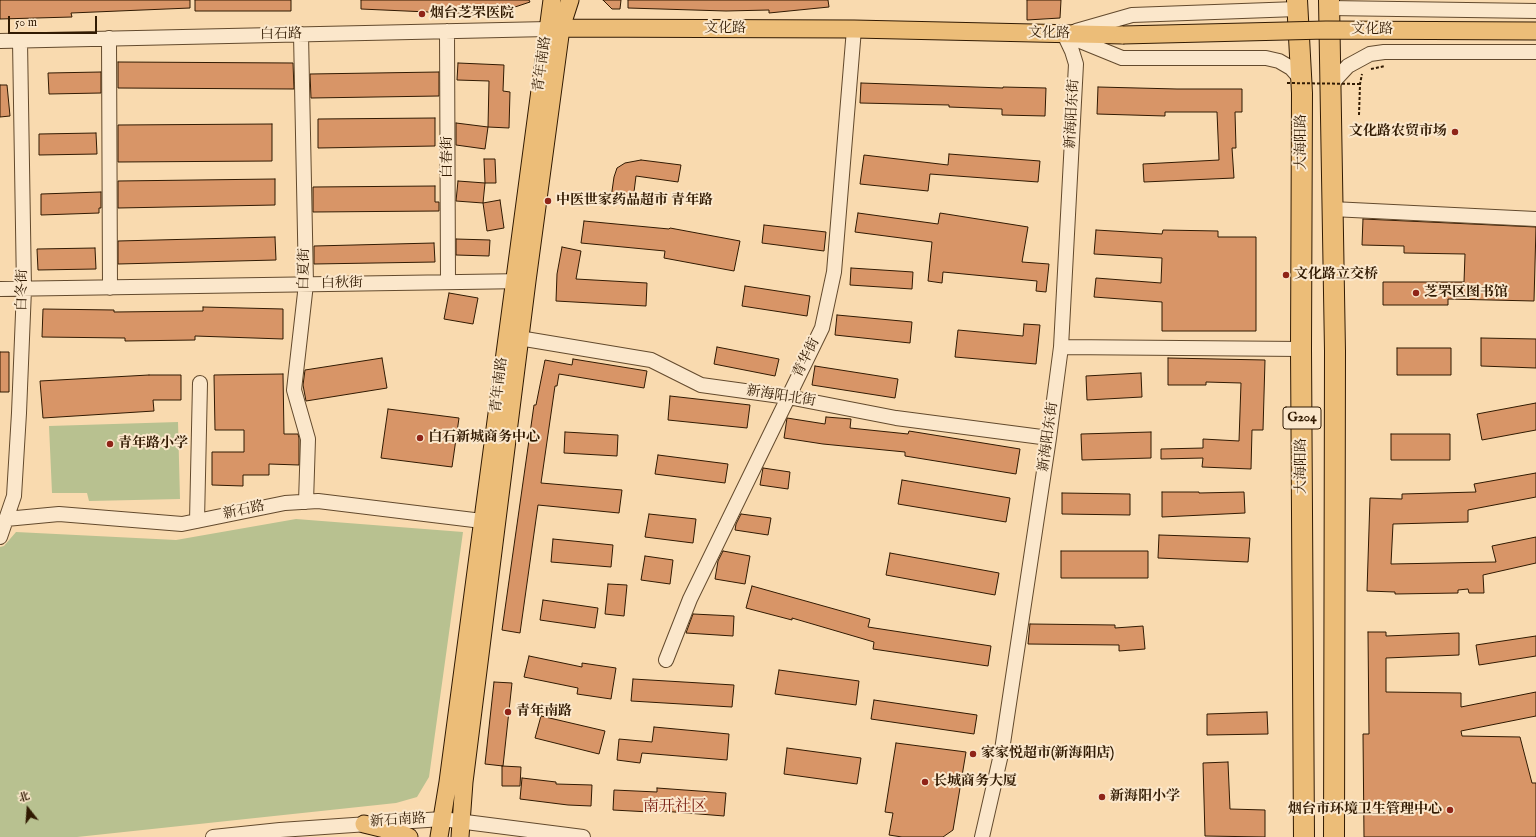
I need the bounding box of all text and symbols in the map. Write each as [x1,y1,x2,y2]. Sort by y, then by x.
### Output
place label: 烟台芝罘医院 [430,6,514,22]
scale bar [10,8,99,34]
marker: 烟台芝罘医院 [417,9,427,19]
text: 50 m [15,15,37,30]
street label: 文化路 [704,21,746,37]
street label: 文化路 [1351,22,1393,38]
street label: 文化路 [1028,25,1070,43]
street label: 白石路 [260,26,302,44]
street label: 青年南路 [531,35,555,93]
street label: 新海阳东街 [1063,79,1083,149]
street label: 大海阳路 [1294,114,1310,170]
place label: 文化路农贸市场 [1349,124,1447,140]
marker: 文化路农贸市场 [1450,127,1460,137]
street label: 白春街 [440,136,456,178]
place label: 中医世家药品超市 青年路 [556,193,713,209]
marker: 中医世家药品超市 青年路 [543,196,553,206]
street label: 白夏街 [296,248,314,290]
place label: 文化路立交桥 [1294,267,1378,283]
street label: 白冬街 [14,269,32,311]
marker: 文化路立交桥 [1281,270,1291,280]
street label: 白秋街 [321,275,363,293]
place label: 芝罘区图书馆 [1424,285,1508,301]
marker: 芝罘区图书馆 [1411,288,1421,298]
street label: 青华街 [790,335,824,381]
street label: 青年南路 [488,356,512,414]
street label: 新海阳北街 [745,383,817,411]
street label: 新海阳东街 [1036,401,1062,473]
road number: G204 [1283,407,1321,429]
place label: 白石新城商务中心 [428,430,540,446]
marker: 白石新城商务中心 [415,433,425,443]
place label: 青年路小学 [118,436,188,452]
street label: 大海阳路 [1294,438,1310,494]
marker: 青年路小学 [105,439,115,449]
street label: 新石路 [222,498,266,524]
place label: 青年南路 [516,704,572,720]
marker: 青年南路 [503,707,513,717]
place label: 家家悦超市(新海阳店) [981,746,1114,762]
marker: 家家悦超市(新海阳店) [968,749,978,759]
place label: 长城商务大厦 [933,774,1017,790]
marker: 长城商务大厦 [920,777,930,787]
north arrow [8,789,48,829]
text: 北 [17,789,32,806]
place label: 新海阳小学 [1110,789,1180,805]
marker: 新海阳小学 [1097,792,1107,802]
district label: 南开社区 [643,798,707,818]
place label: 烟台市环境卫生管理中心 [1288,802,1442,818]
marker: 烟台市环境卫生管理中心 [1445,805,1455,815]
street label: 新石南路 [369,811,427,831]

